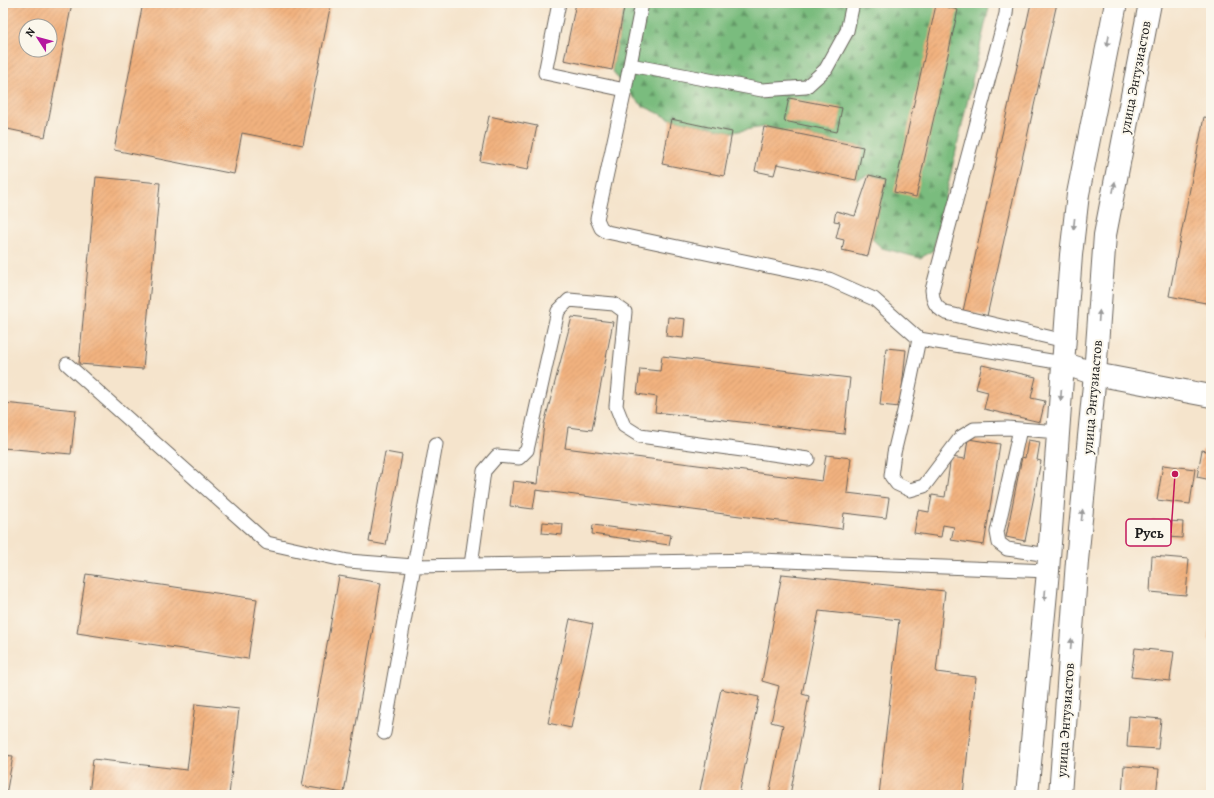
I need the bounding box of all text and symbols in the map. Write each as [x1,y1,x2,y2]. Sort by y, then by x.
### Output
north arrow [18,18,58,58]
street label: улица Энтузиастов [1115,19,1156,136]
text: N [22,25,39,40]
one-way arrow [1105,35,1111,47]
one-way arrow [1112,181,1118,193]
one-way arrow [1071,218,1077,230]
one-way arrow [1096,310,1103,322]
street label: улица Энтузиастов [1078,339,1107,456]
one-way arrow [1057,389,1064,402]
one-way arrow [1078,509,1085,521]
callout: Русь [1126,519,1171,546]
text: Русь [1134,523,1164,543]
one-way arrow [1042,589,1049,601]
one-way arrow [1067,638,1074,650]
street label: улица Энтузиастов [1052,662,1079,779]

